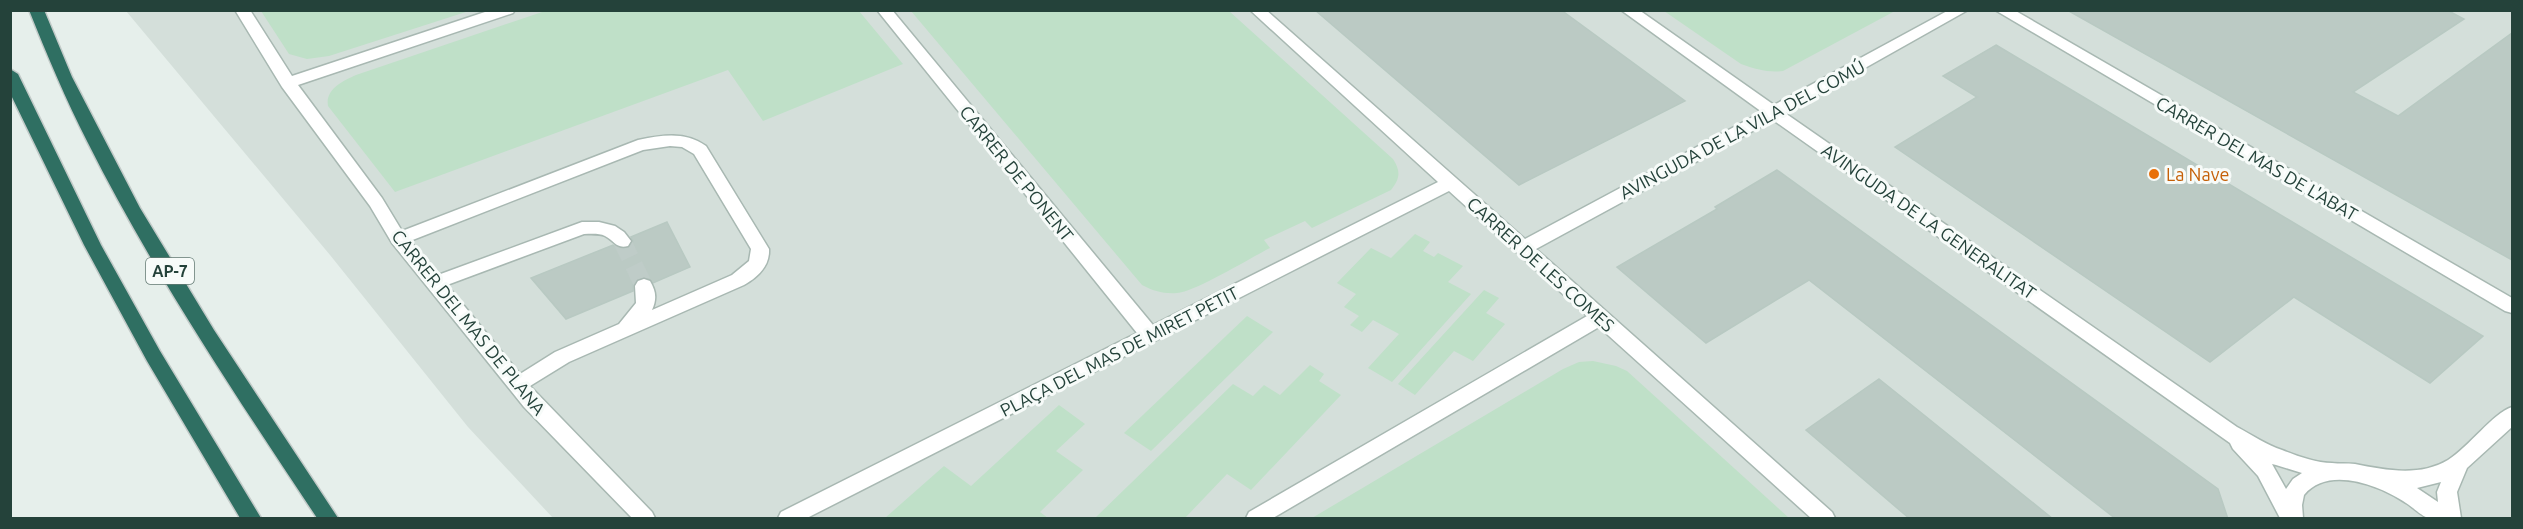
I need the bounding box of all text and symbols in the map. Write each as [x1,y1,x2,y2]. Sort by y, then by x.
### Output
street label: AVINGUDA DE LA VILA DEL COMÚ [1615,55,1868,202]
street label: CARRER DEL MAS DE L'ABAT [2153,92,2361,224]
street label: CARRER DE PONENT [956,101,1078,245]
street label: AVINGUDA DE LA GENERALITAT [1818,139,2040,303]
place label: La Nave [2166,164,2229,184]
marker: La Nave [2147,167,2161,181]
street label: CARRER DE LES COMES [1463,193,1619,335]
street label: CARRER DEL MAS DE PLANA [388,226,550,419]
road number: AP-7 [146,258,194,284]
street label: PLAÇA DEL MAS DE MIRET PETIT [997,282,1241,420]

